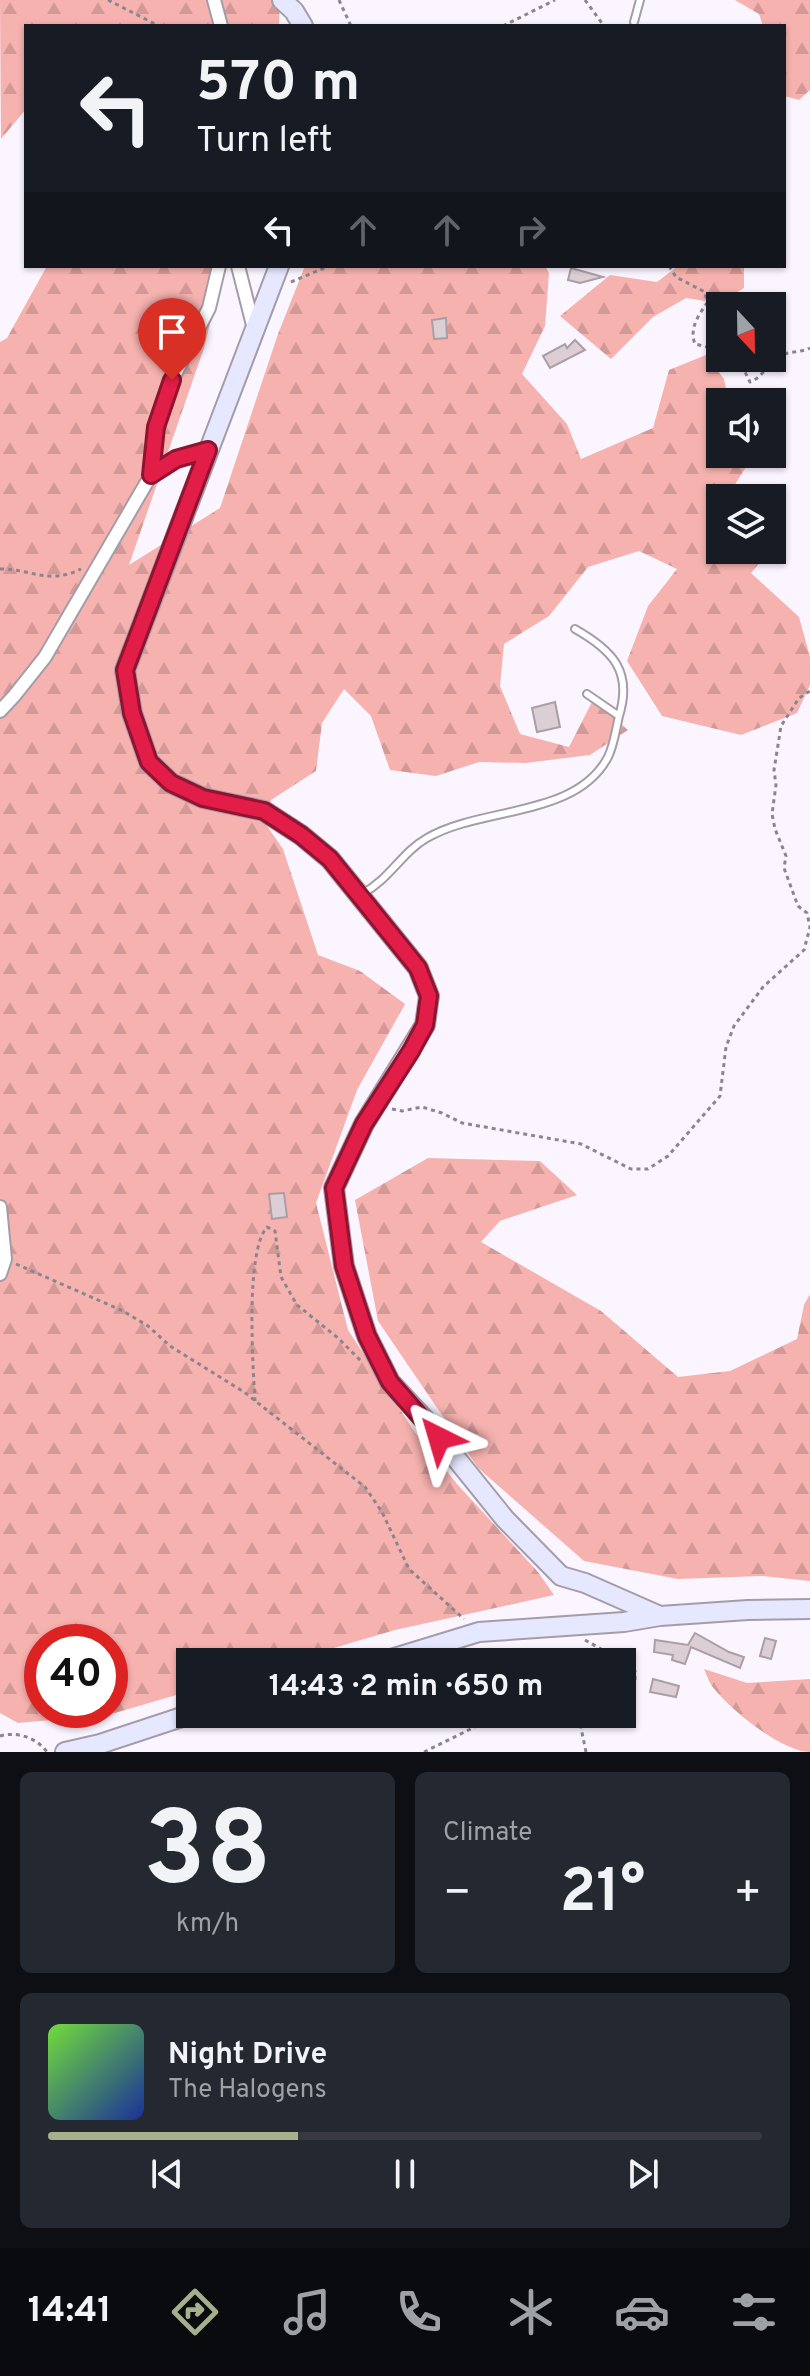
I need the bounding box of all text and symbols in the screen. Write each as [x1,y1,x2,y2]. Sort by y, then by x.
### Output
text: 570 m [196,50,360,120]
icon: left [64,56,168,160]
text: Turn left [196,119,333,165]
icon: left [257,208,301,252]
icon: ahead [341,208,385,252]
icon: ahead [425,208,469,252]
icon: right [509,208,553,252]
north arrow [706,292,786,372]
map controls [706,292,786,564]
pin [138,298,206,380]
icon: arrive [150,310,194,354]
button: sound [706,388,786,468]
button: layers [706,484,786,564]
position arrow [397,1396,481,1480]
speed limit sign: 40 [24,1624,128,1728]
text: 14:43 · 2 min · 650 m [269,1669,543,1706]
text: 38 [144,1790,271,1922]
text: Climate [443,1817,532,1850]
text: 21° [560,1857,645,1933]
text: − [443,1867,471,1923]
text: + [734,1867,762,1923]
text: km/h [176,1908,239,1941]
text: Night Drive [168,2037,327,2074]
text: The Halogens [168,2074,327,2107]
icon: previous [145,2152,189,2196]
icon: pause [383,2152,427,2196]
icon: next [621,2152,665,2196]
icon: directions [167,2284,223,2340]
icon: music [279,2284,335,2340]
icon: phone [391,2284,447,2340]
icon: climate [503,2284,559,2340]
icon: car [614,2284,670,2340]
icon: filters [726,2284,782,2340]
text: 14:41 [28,2289,112,2335]

